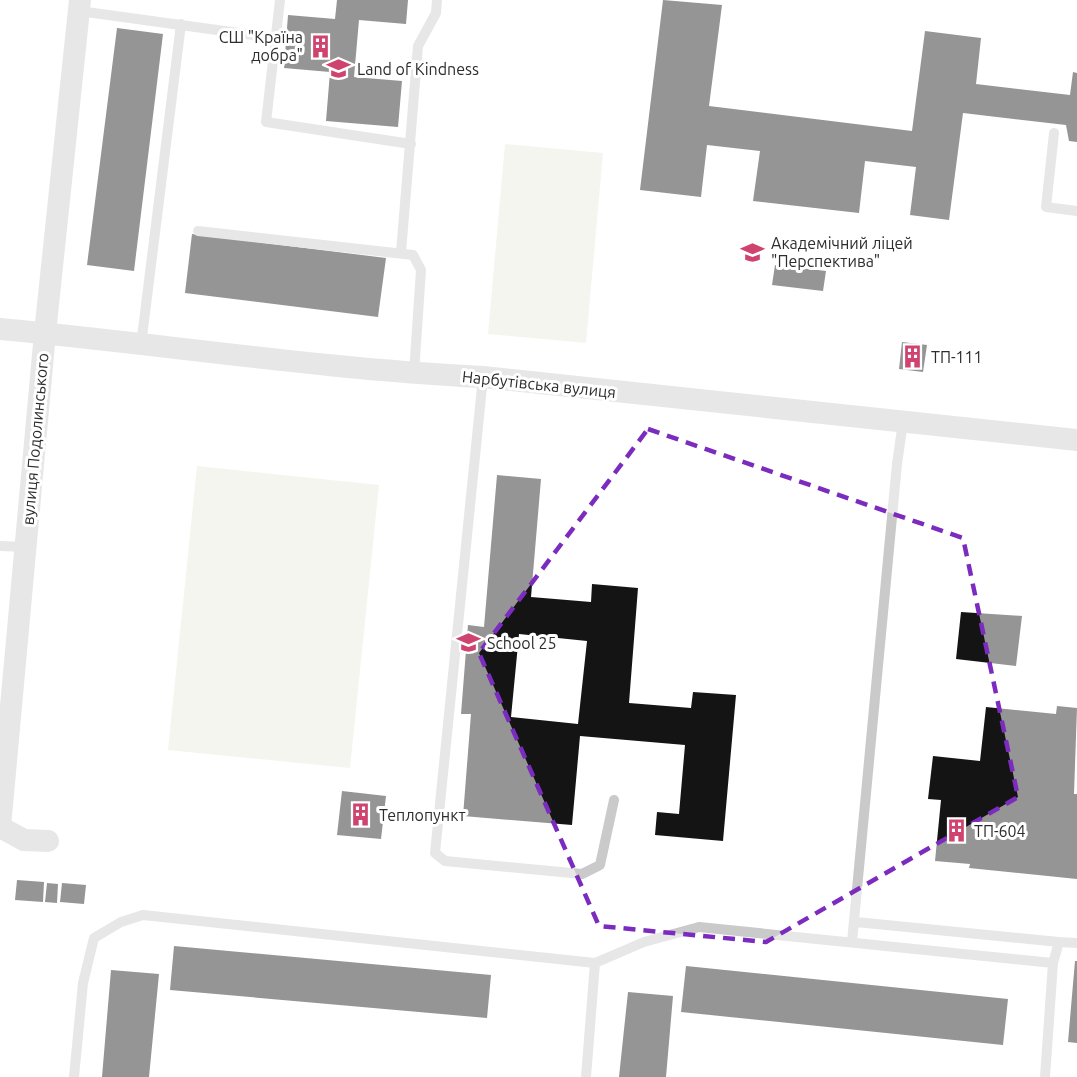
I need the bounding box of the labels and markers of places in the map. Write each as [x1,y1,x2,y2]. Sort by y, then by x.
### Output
place label: СШ "Країна добра" [219,28,303,64]
building icon: СШ "Країна добра" [308,33,334,59]
school or university icon: Land of Kindness [326,56,352,82]
place label: Land of Kindness [357,60,479,78]
place label: Академічний ліцей "Перспектива" [771,234,913,270]
school or university icon: Академічний ліцей "Перспектива" [740,239,766,265]
building icon: ТП-111 [900,344,926,370]
place label: ТП-111 [931,348,983,366]
school or university icon: School 25 [456,630,482,656]
place label: School 25 [487,634,557,652]
building icon: Теплопункт [348,802,374,828]
place label: Теплопункт [379,806,466,824]
building icon: ТП-604 [943,818,969,844]
place label: ТП-604 [974,822,1026,840]

